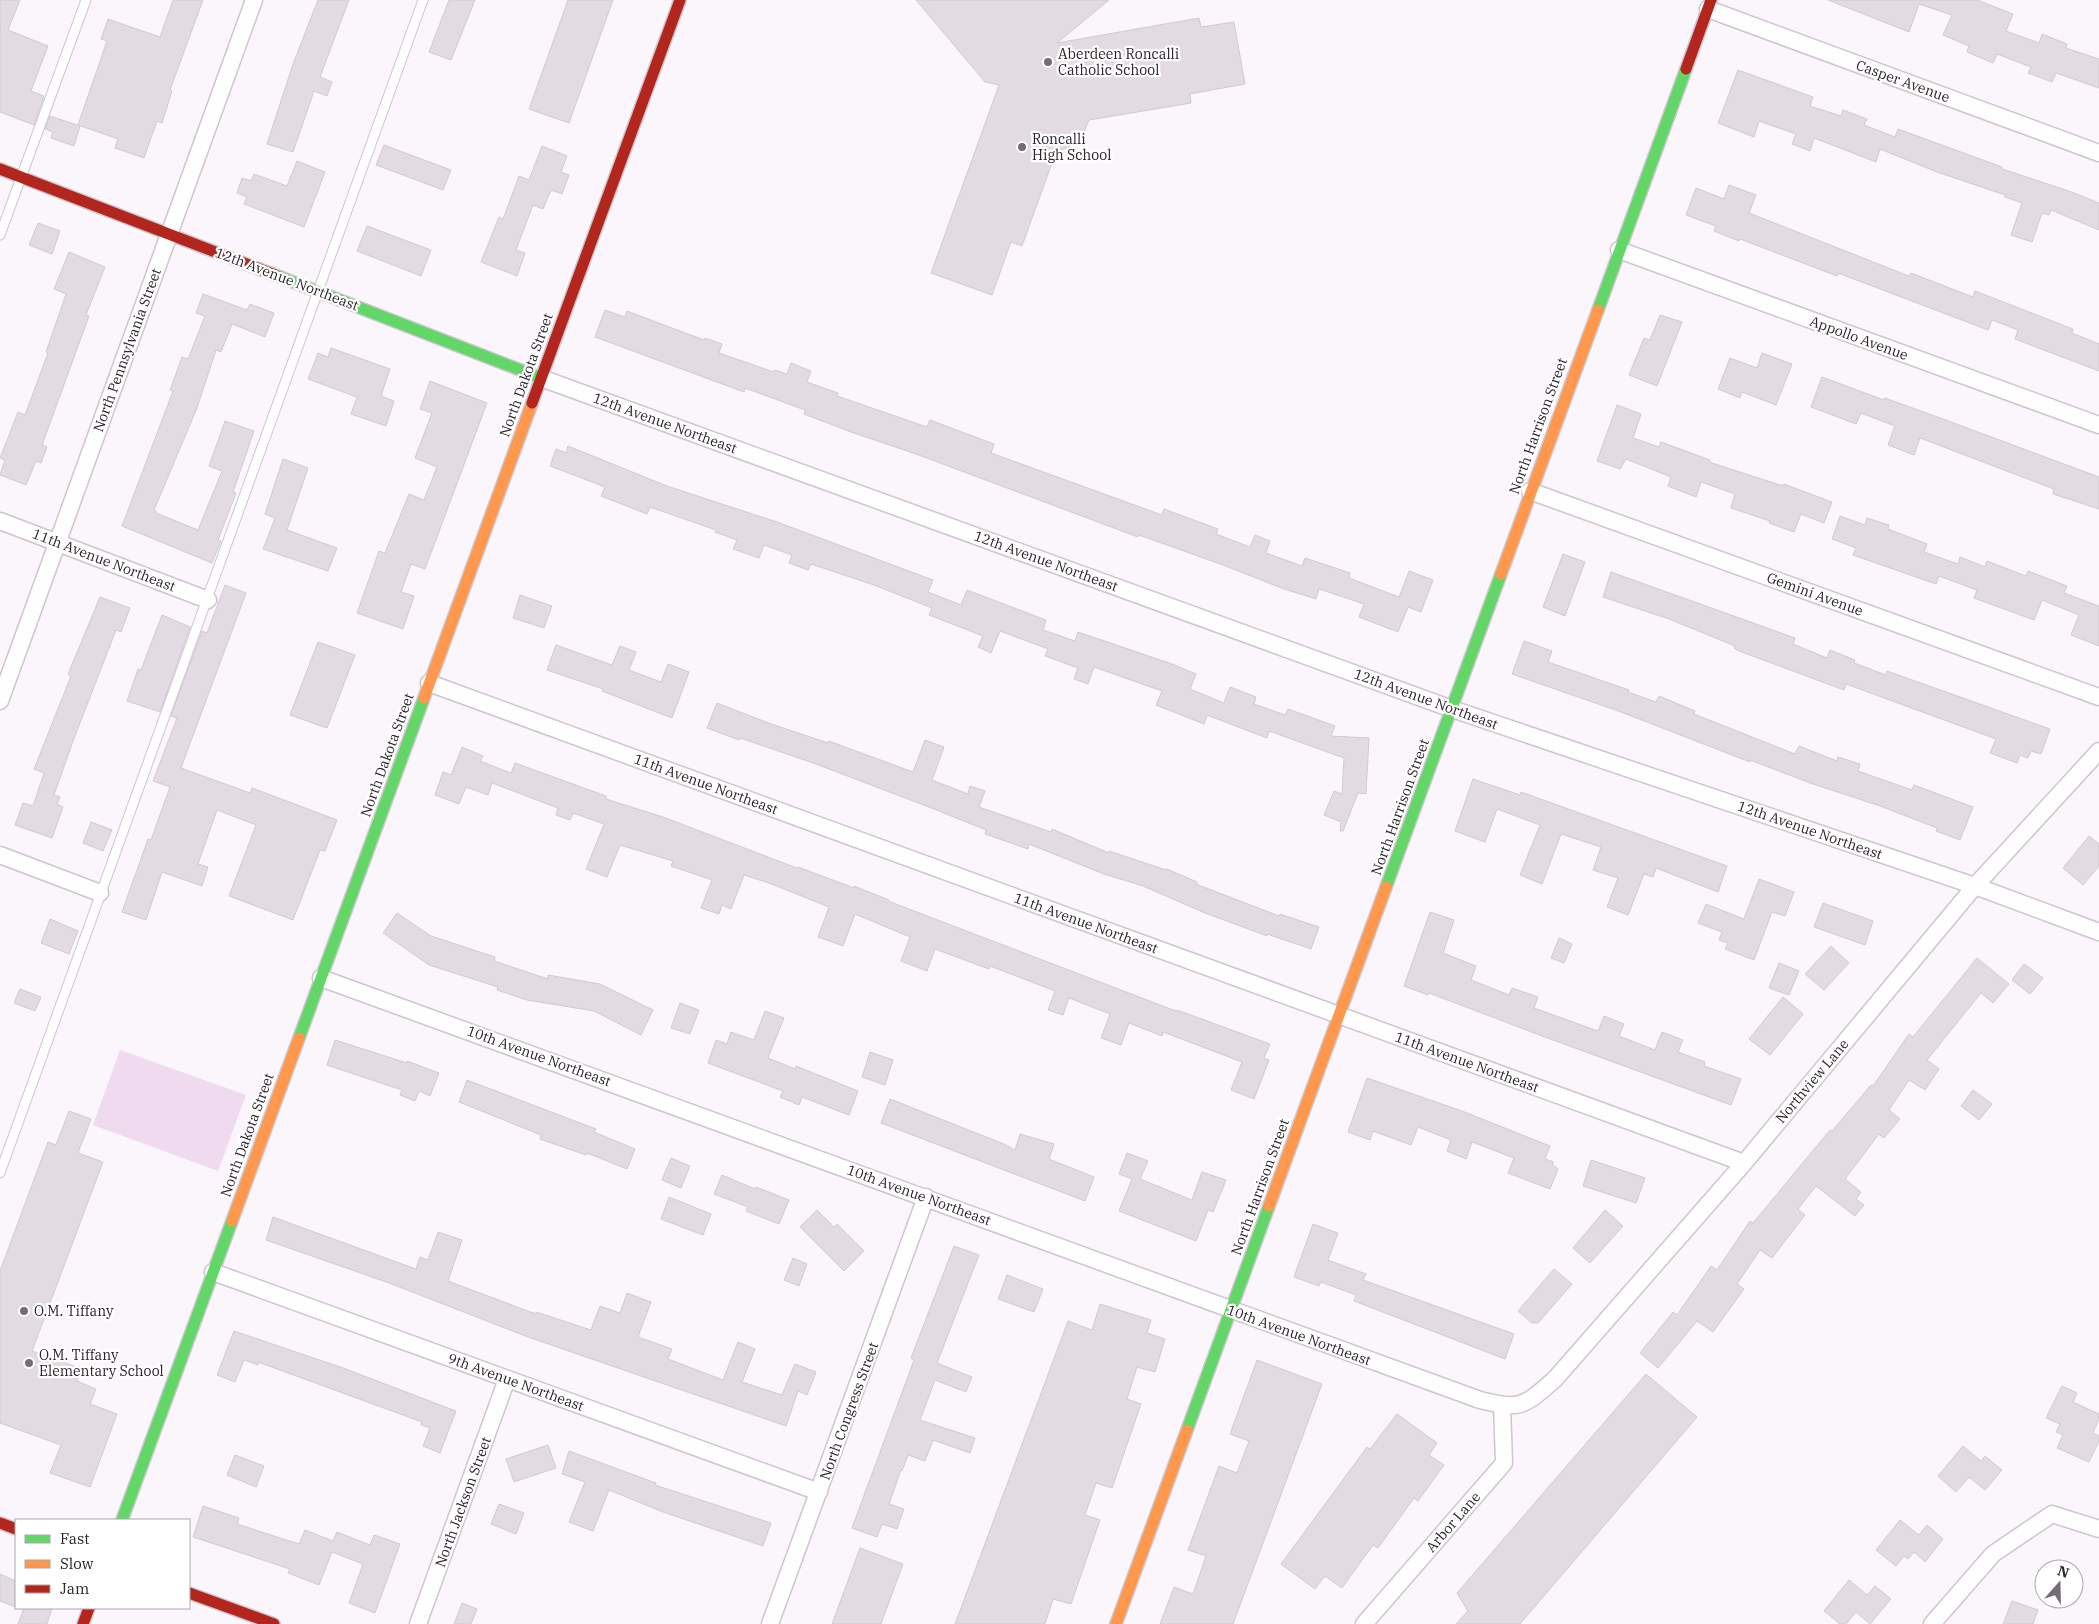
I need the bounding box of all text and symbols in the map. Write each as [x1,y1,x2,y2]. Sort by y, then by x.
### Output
place label: Aberdeen Roncalli Catholic School [1058,45,1179,79]
marker: Aberdeen Roncalli Catholic School [1042,56,1054,68]
street label: Casper Avenue [1854,56,1952,106]
place label: Roncalli High School [1032,130,1111,164]
marker: Roncalli High School [1016,141,1028,153]
street label: 12th Avenue Northeast [213,243,361,315]
street label: North Pennsylvania Street [89,266,165,434]
street label: North Dakota Street [495,311,557,439]
street label: Appollo Avenue [1807,312,1911,364]
street label: North Harrison Street [1505,355,1571,497]
street label: 12th Avenue Northeast [591,389,739,457]
street label: 11th Avenue Northeast [30,524,178,596]
street label: 12th Avenue Northeast [972,527,1120,595]
street label: Gemini Avenue [1764,568,1866,620]
street label: 12th Avenue Northeast [1352,665,1500,733]
street label: North Dakota Street [356,691,418,819]
street label: North Harrison Street [1367,736,1433,878]
street label: 11th Avenue Northeast [632,750,780,818]
street label: 12th Avenue Northeast [1735,797,1885,863]
street label: 11th Avenue Northeast [1012,889,1160,957]
street label: 10th Avenue Northeast [465,1022,613,1090]
street label: 11th Avenue Northeast [1393,1028,1541,1096]
street label: Northview Lane [1772,1035,1852,1127]
street label: North Dakota Street [216,1071,278,1199]
street label: North Harrison Street [1227,1116,1293,1258]
street label: 10th Avenue Northeast [845,1161,993,1229]
street label: 10th Avenue Northeast [1225,1301,1373,1369]
place label: O.M. Tiffany [34,1302,114,1320]
marker: O.M. Tiffany [18,1305,30,1317]
street label: North Congress Street [816,1340,882,1482]
place label: O.M. Tiffany Elementary School [39,1346,164,1380]
street label: 9th Avenue Northeast [445,1349,587,1415]
marker: O.M. Tiffany Elementary School [23,1357,35,1369]
street label: North Jackson Street [431,1434,495,1570]
street label: Arbor Lane [1422,1488,1484,1556]
legend [15,1519,190,1609]
text: Fast [60,1529,90,1548]
text: Slow [60,1554,94,1573]
north arrow [2034,1559,2084,1609]
text: N [2055,1561,2072,1582]
text: Jam [60,1579,89,1598]

